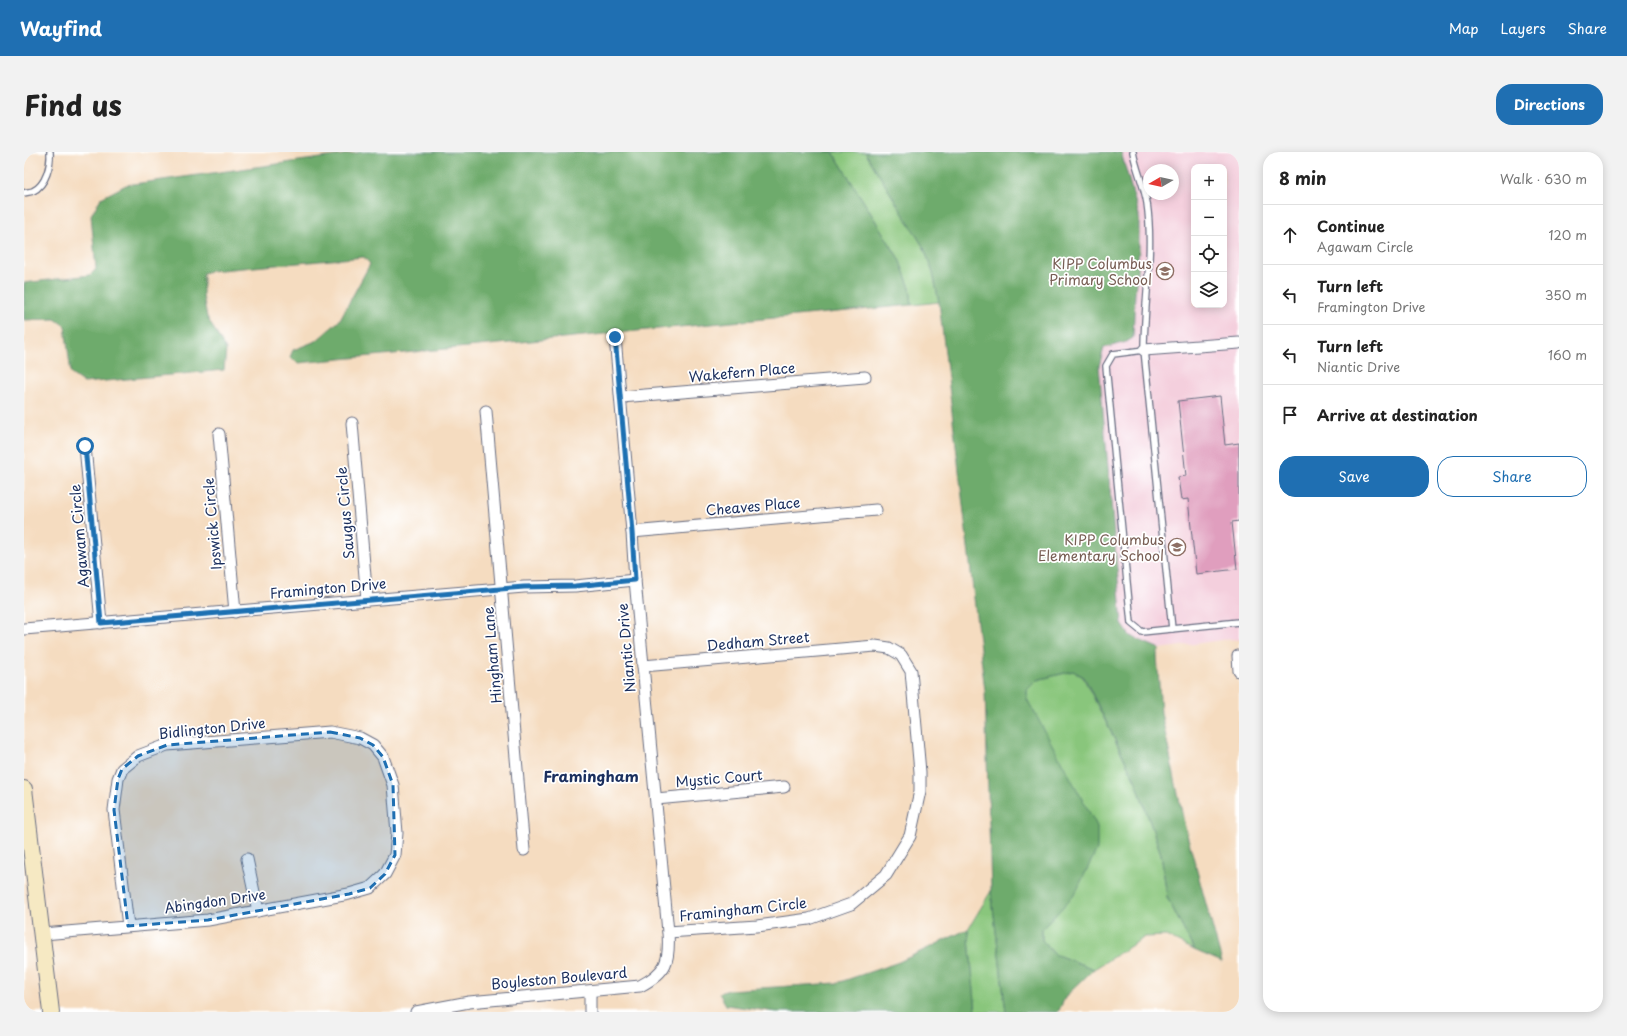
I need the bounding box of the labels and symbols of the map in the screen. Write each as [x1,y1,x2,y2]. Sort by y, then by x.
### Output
north arrow [1143,164,1179,200]
place label: KIPP Columbus Primary School [1049,253,1152,290]
school or university icon: KIPP Columbus Primary School [1155,261,1175,281]
route end [606,328,624,346]
street label: Wakefern Place [688,357,796,387]
route start [76,437,94,455]
street label: Saugus Circle [330,466,360,560]
street label: Ipswick Circle [198,477,226,571]
street label: Agawam Circle [64,483,94,589]
street label: Cheaves Place [705,491,801,521]
place label: KIPP Columbus Elementary School [1038,529,1164,566]
school or university icon: KIPP Columbus Elementary School [1167,537,1187,557]
street label: Framington Drive [269,572,387,604]
street label: Niantic Drive [612,603,640,693]
street label: Hingham Lane [477,606,507,704]
street label: Dedham Street [706,626,811,656]
street label: Bidlington Drive [158,712,266,744]
district label: Framingham [543,764,639,787]
street label: Mystic Court [675,764,764,792]
street label: Abingdon Drive [163,883,267,919]
street label: Framingham Circle [678,892,808,926]
street label: Boyleston Boulevard [490,962,628,994]

